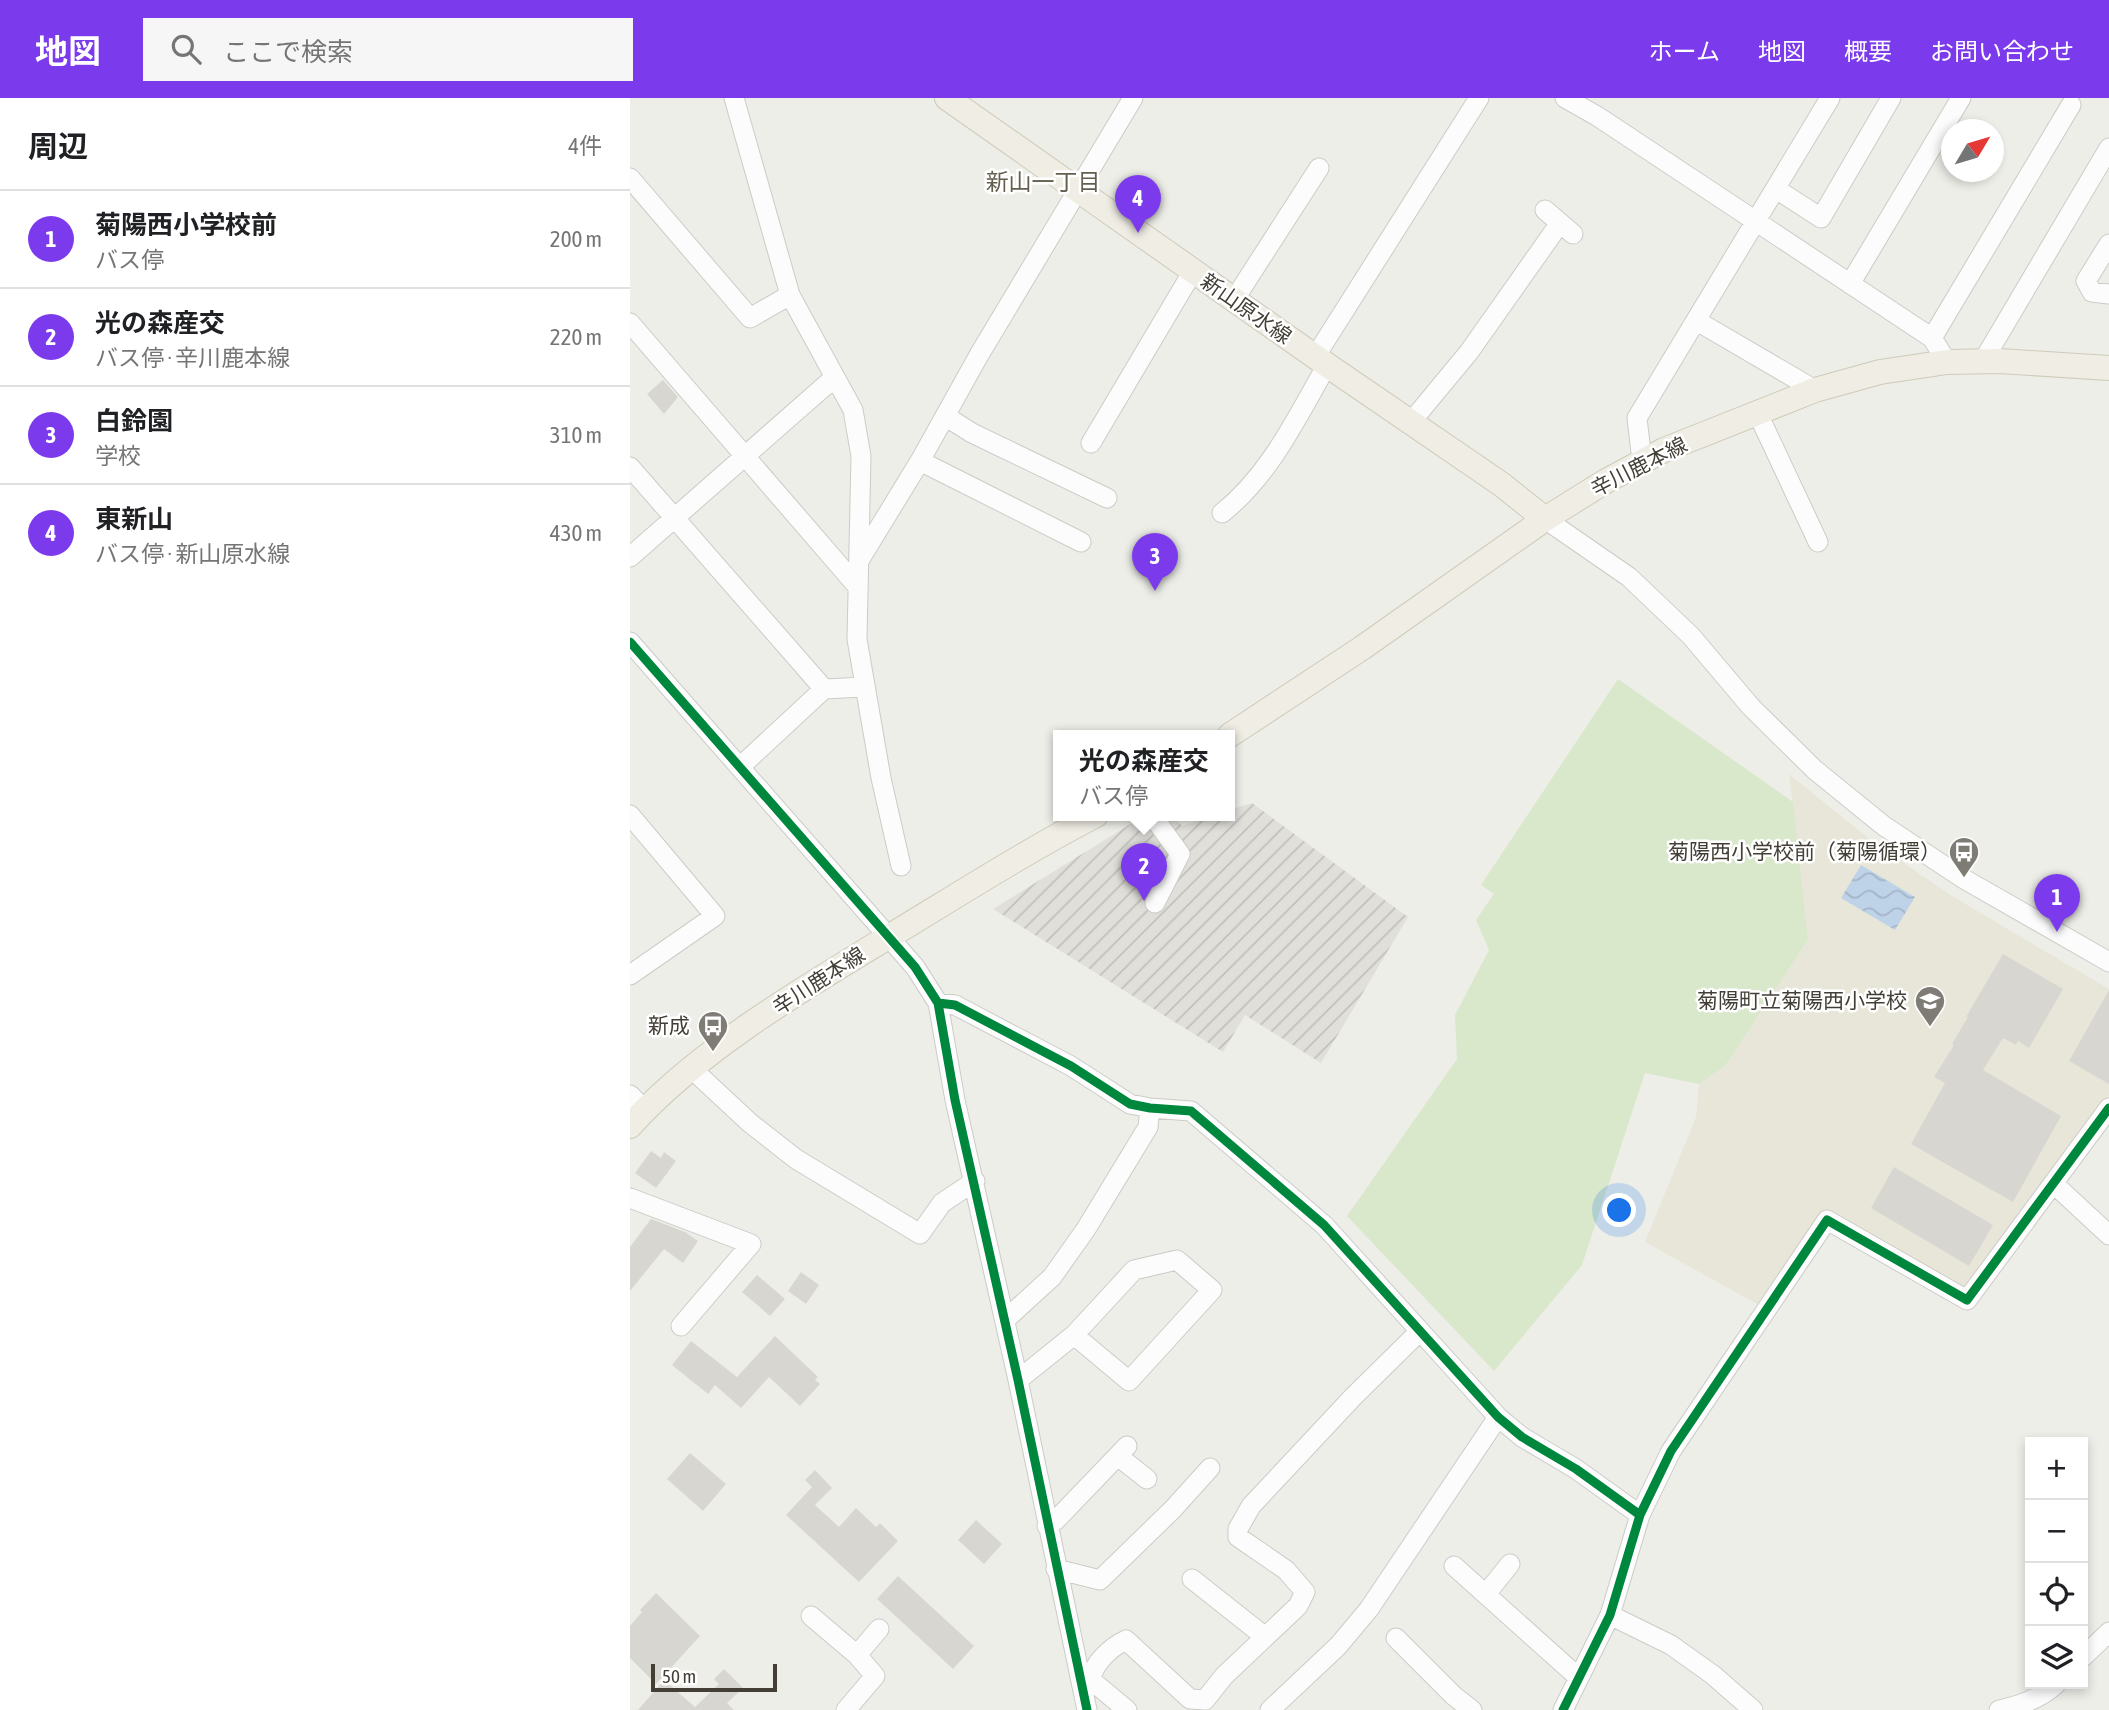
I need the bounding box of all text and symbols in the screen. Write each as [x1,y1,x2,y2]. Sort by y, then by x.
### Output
search box [143,18,633,81]
icon: search [167,30,205,68]
text: 地図 [35,32,101,70]
text: ここで検索 [223,37,353,67]
text: ホーム [1649,38,1720,65]
text: 地図 [1758,38,1806,65]
text: 概要 [1844,38,1892,65]
text: お問い合わせ [1930,38,2074,65]
north arrow [1941,119,2004,182]
text: 周辺 [28,129,88,163]
text: 4件 [568,133,602,159]
district label: 新山一丁目 [986,169,1101,195]
pin: 4 [1115,175,1161,233]
text: 菊陽西小学校前 [95,210,277,240]
text: 1 [46,226,56,252]
text: 200 m [550,226,602,252]
text: バス停 [95,247,164,273]
street label: 新山原水線 [1197,268,1296,348]
text: 光の森産交 [95,308,225,338]
text: 2 [46,324,56,350]
text: 220 m [550,324,602,350]
text: バス停 · 辛川鹿本線 [95,345,290,371]
text: 白鈴園 [95,406,173,436]
text: 3 [46,422,56,448]
text: 310 m [550,422,602,448]
street label: 辛川鹿本線 [1586,432,1691,501]
text: 学校 [95,443,141,469]
text: 東新山 [95,504,173,534]
text: 4 [46,520,56,546]
text: 430 m [550,520,602,546]
pin: 3 [1132,533,1178,591]
text: バス停 · 新山原水線 [95,541,290,567]
popup [1053,730,1235,821]
text: 光の森産交 [1079,746,1209,776]
text: バス停 [1079,783,1148,809]
bus stop icon: 菊陽西小学校前（菊陽循環） [1947,835,1981,879]
place label: 菊陽西小学校前（菊陽循環） [1668,839,1941,863]
pin: 2 [1121,843,1167,901]
pin: 1 [2034,874,2080,932]
street label: 辛川鹿本線 [768,942,869,1019]
school or university icon: 菊陽町立菊陽西小学校 [1913,984,1947,1028]
place label: 菊陽町立菊陽西小学校 [1697,988,1907,1012]
bus stop icon: 新成 [696,1009,730,1053]
place label: 新成 [648,1013,690,1037]
your location [1602,1193,1636,1227]
map controls [2025,1437,2088,1689]
button: + [2025,1437,2088,1500]
button: − [2025,1500,2088,1563]
button: locate [2025,1563,2088,1626]
button: layers [2025,1626,2088,1689]
scale bar [651,1661,777,1693]
text: 50 m [662,1665,696,1687]

